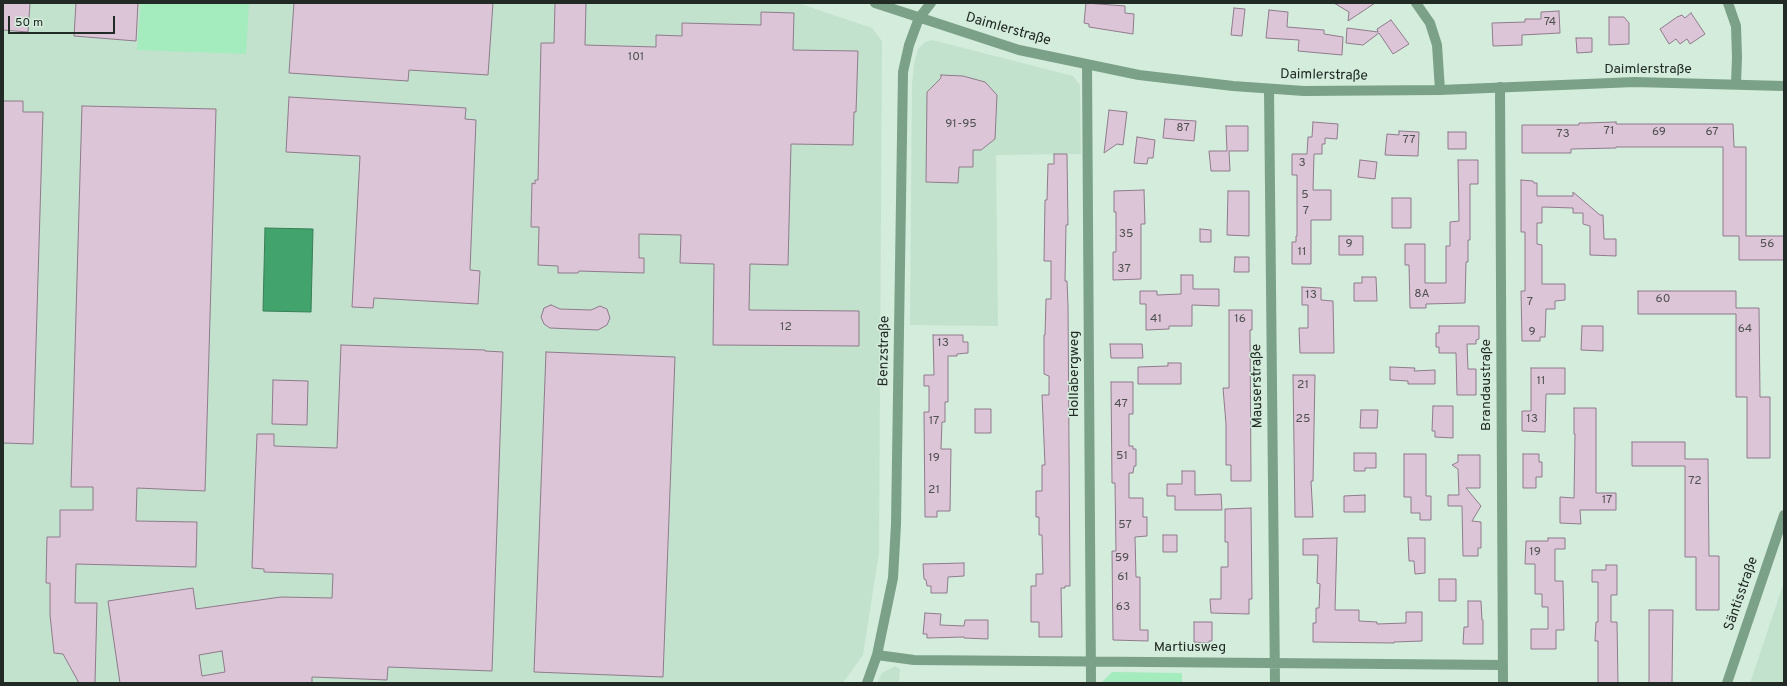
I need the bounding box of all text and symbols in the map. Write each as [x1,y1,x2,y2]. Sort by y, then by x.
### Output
scale bar [10,8,117,34]
street label: Daimlerstraße [964,10,1052,50]
text: 50 m [15,15,43,31]
house number: 74 [1544,16,1556,30]
house number: 101 [628,51,644,65]
street label: Daimlerstraße [1604,62,1692,78]
street label: Daimlerstraße [1280,67,1368,85]
house number: 91-95 [945,118,977,132]
house number: 87 [1176,122,1190,136]
house number: 71 [1604,125,1614,139]
house number: 69 [1652,126,1666,140]
house number: 67 [1705,126,1719,140]
house number: 73 [1556,128,1570,142]
house number: 77 [1403,134,1415,148]
house number: 3 [1298,157,1306,171]
house number: 5 [1301,189,1309,203]
house number: 7 [1303,205,1309,219]
house number: 35 [1119,228,1133,242]
house number: 9 [1345,238,1353,252]
house number: 56 [1760,238,1774,252]
house number: 11 [1298,246,1306,260]
house number: 37 [1117,263,1131,277]
house number: 8A [1414,288,1430,302]
house number: 13 [1305,289,1317,303]
house number: 60 [1656,293,1670,307]
house number: 7 [1527,296,1533,310]
house number: 41 [1150,313,1162,327]
house number: 16 [1234,313,1246,327]
street label: Benzstraße [876,315,894,387]
house number: 12 [780,321,792,335]
house number: 64 [1738,323,1752,337]
house number: 9 [1528,326,1536,340]
street label: Hollabergweg [1067,331,1083,417]
house number: 13 [937,337,949,351]
street label: Brandaustraße [1479,339,1495,431]
street label: Mauserstraße [1249,344,1267,428]
house number: 11 [1537,375,1545,389]
house number: 21 [1297,379,1309,393]
house number: 47 [1114,398,1128,412]
house number: 25 [1296,413,1310,427]
house number: 13 [1526,413,1538,427]
house number: 17 [929,415,939,429]
house number: 51 [1116,450,1128,464]
house number: 19 [928,452,940,466]
house number: 72 [1688,475,1702,489]
house number: 21 [928,484,940,498]
house number: 17 [1602,494,1612,508]
house number: 57 [1118,519,1132,533]
house number: 19 [1529,546,1541,560]
house number: 59 [1115,552,1129,566]
street label: Säntisstraße [1721,555,1763,633]
house number: 61 [1117,571,1129,585]
house number: 63 [1116,601,1130,615]
street label: Martiusweg [1154,640,1226,656]

